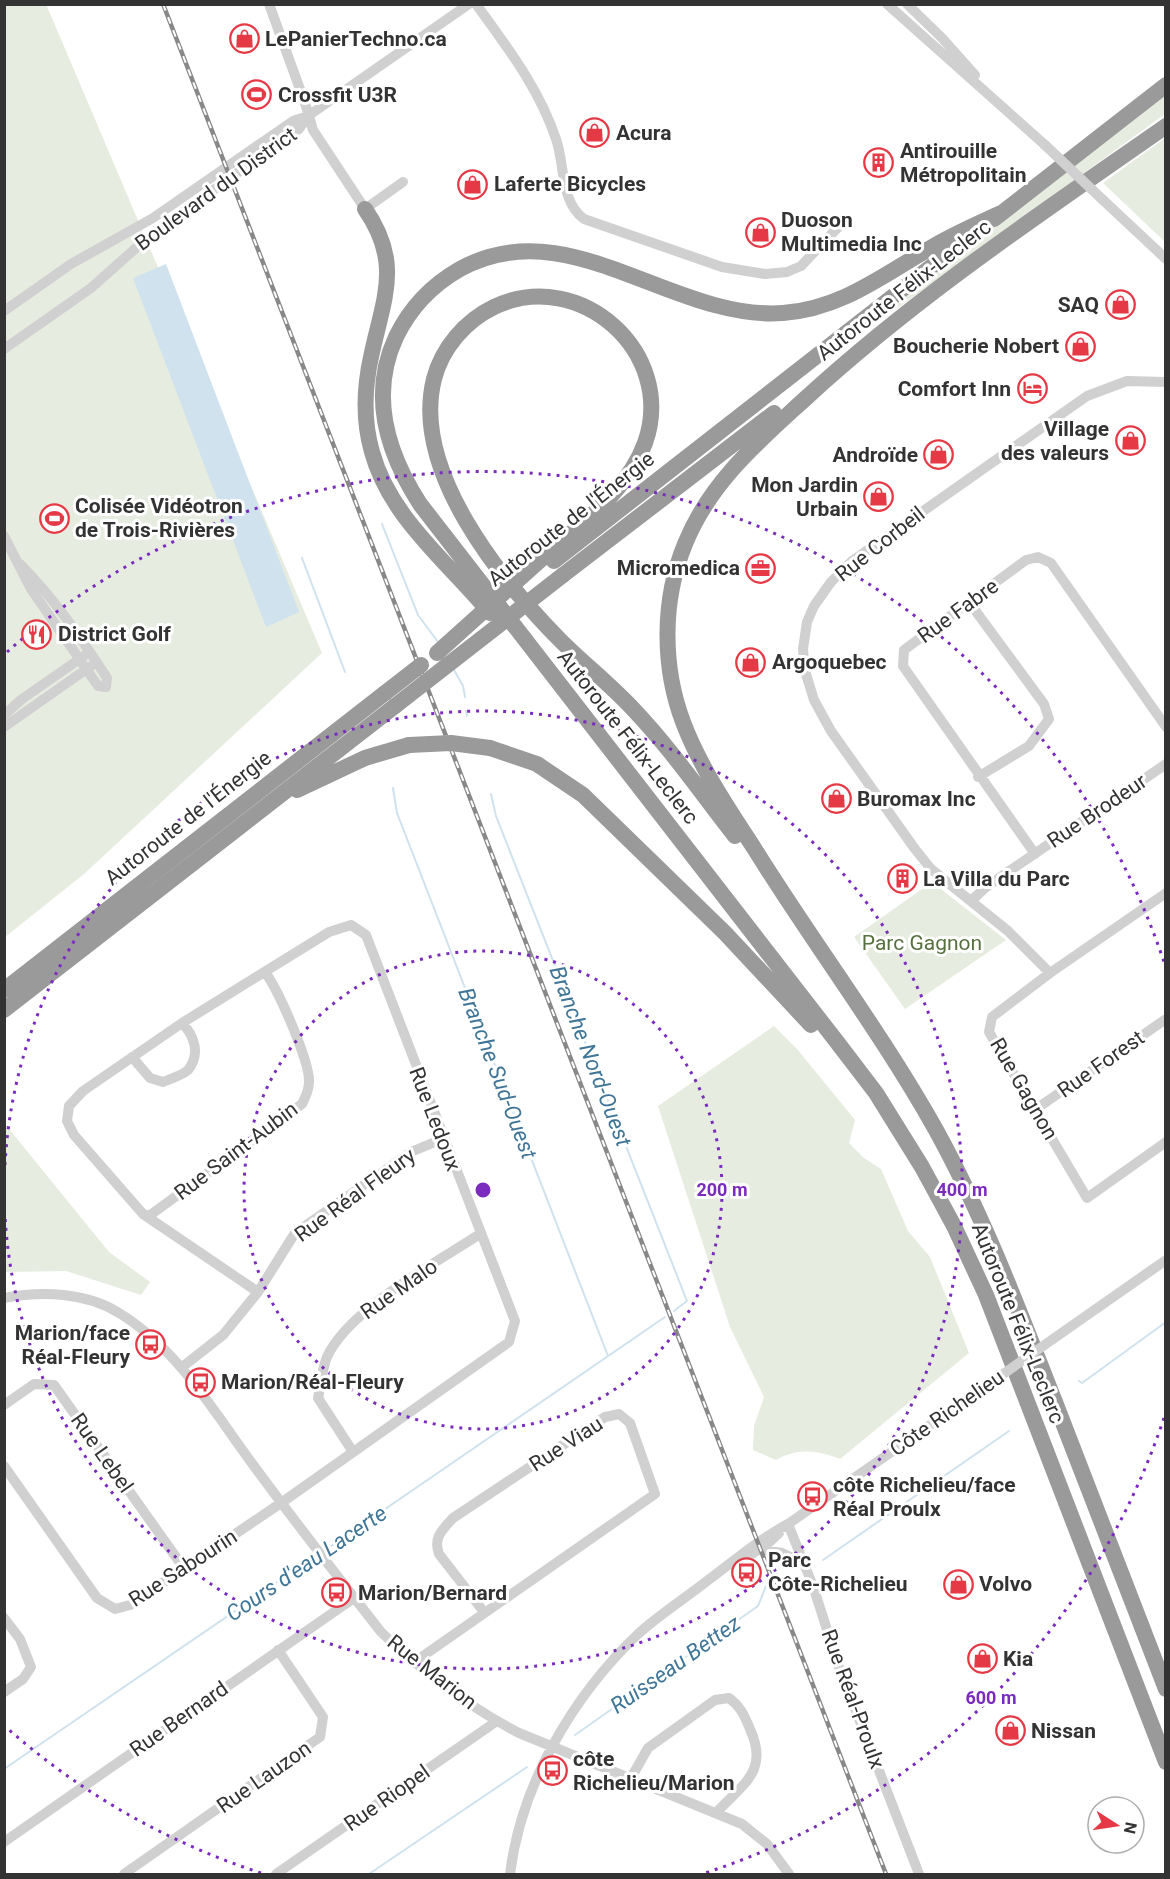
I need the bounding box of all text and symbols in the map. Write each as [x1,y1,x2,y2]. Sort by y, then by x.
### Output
shop icon: LePanierTechno.ca [228,23,260,55]
place label: LePanierTechno.ca [265,27,447,51]
sports icon: Crossfit U3R [241,79,273,111]
place label: Crossfit U3R [278,83,397,107]
shop icon: Acura [579,117,611,149]
place label: Acura [616,121,671,145]
street label: Boulevard du District [131,122,301,256]
place label: Antirouille Métropolitain [900,139,1027,187]
building icon: Antirouille Métropolitain [863,147,895,179]
shop icon: Laferte Bicycles [457,168,489,200]
place label: Laferte Bicycles [494,172,646,196]
place label: Duoson Multimedia Inc [781,208,922,256]
street label: Autoroute Félix-Leclerc [812,215,996,365]
shop icon: Duoson Multimedia Inc [744,216,776,248]
shop icon: SAQ [1104,289,1136,321]
place label: SAQ [1058,293,1099,317]
shop icon: Boucherie Nobert [1064,330,1096,362]
place label: Boucherie Nobert [893,334,1059,358]
hotel icon: Comfort Inn [1016,373,1048,405]
place label: Comfort Inn [898,377,1011,401]
place label: Village des valeurs [1001,417,1109,465]
shop icon: Village des valeurs [1114,425,1146,457]
shop icon: Androïde [923,439,955,471]
place label: Androïde [833,443,918,467]
street label: Autoroute de l'Énergie [483,447,659,591]
place label: Mon Jardin Urbain [751,473,858,521]
shop icon: Mon Jardin Urbain [863,481,895,513]
place label: Colisée Vidéotron de Trois-Rivières [75,494,243,542]
sports icon: Colisée Vidéotron de Trois-Rivières [38,502,70,534]
street label: Rue Corbeil [831,502,929,586]
office icon: Micromedica [745,552,777,584]
place label: Micromedica [617,556,740,580]
street label: Rue Fabre [913,574,1003,648]
restaurant icon: District Golf [21,618,53,650]
place label: District Golf [58,622,171,646]
street label: Autoroute Félix-Leclerc [553,645,703,829]
shop icon: Argoquebec [735,646,767,678]
place label: Argoquebec [772,650,887,674]
street label: Autoroute de l'Énergie [100,746,276,890]
street label: Rue Brodeur [1043,769,1151,853]
shop icon: Buromax Inc [820,783,852,815]
place label: Buromax Inc [857,787,976,811]
building icon: La Villa du Parc [886,863,918,895]
place label: La Villa du Parc [923,867,1070,891]
park label: Parc Gagnon [862,931,982,955]
water label: Branche Nord-Ouest [545,962,637,1151]
water label: Branche Sud-Ouest [453,984,542,1163]
street label: Rue Forest [1053,1025,1149,1103]
street label: Rue Gagnon [985,1034,1063,1144]
street label: Rue Ledoux [404,1064,466,1174]
street label: Rue Saint-Aubin [170,1097,302,1205]
street label: Rue Réal Fleury [290,1143,420,1247]
text: 200 m [696,1179,748,1200]
text: 400 m [936,1179,988,1200]
centre of rings [473,1180,493,1200]
street label: Autoroute Félix-Leclerc [967,1219,1069,1427]
street label: Rue Malo [356,1254,442,1324]
place label: Marion/face Réal-Fleury [15,1321,130,1369]
bus stop icon: Marion/face Réal-Fleury [135,1329,167,1361]
street label: Côte Richelieu [885,1365,1009,1461]
bus stop icon: Marion/Réal-Fleury [184,1366,216,1398]
place label: Marion/Réal-Fleury [221,1370,404,1394]
street label: Rue Lebel [66,1409,138,1497]
street label: Rue Viau [525,1412,607,1476]
place label: côte Richelieu/face Réal Proulx [833,1473,1016,1521]
bus stop icon: côte Richelieu/face Réal Proulx [796,1481,828,1513]
water label: Cours d'eau Lacerte [221,1500,391,1626]
street label: Rue Sabourin [124,1524,242,1612]
place label: Parc Côte-Richelieu [768,1548,908,1596]
bus stop icon: Parc Côte-Richelieu [731,1556,763,1588]
shop icon: Volvo [942,1568,974,1600]
place label: Volvo [979,1572,1032,1596]
bus stop icon: Marion/Bernard [321,1577,353,1609]
place label: Marion/Bernard [358,1581,507,1605]
water label: Ruisseau Bettez [606,1610,745,1718]
street label: Rue Réal-Proulx [817,1626,889,1772]
street label: Rue Marion [383,1630,481,1714]
shop icon: Kia [966,1643,998,1675]
place label: Kia [1003,1647,1033,1671]
street label: Rue Bernard [125,1676,233,1762]
text: 600 m [965,1687,1017,1708]
shop icon: Nissan [994,1715,1026,1747]
place label: Nissan [1031,1719,1096,1743]
street label: Rue Lauzon [212,1736,316,1818]
place label: côte Richelieu/Marion [573,1747,735,1795]
bus stop icon: côte Richelieu/Marion [536,1755,568,1787]
street label: Rue Riopel [340,1760,434,1836]
north arrow [1086,1795,1146,1855]
text: N [1120,1821,1141,1836]

